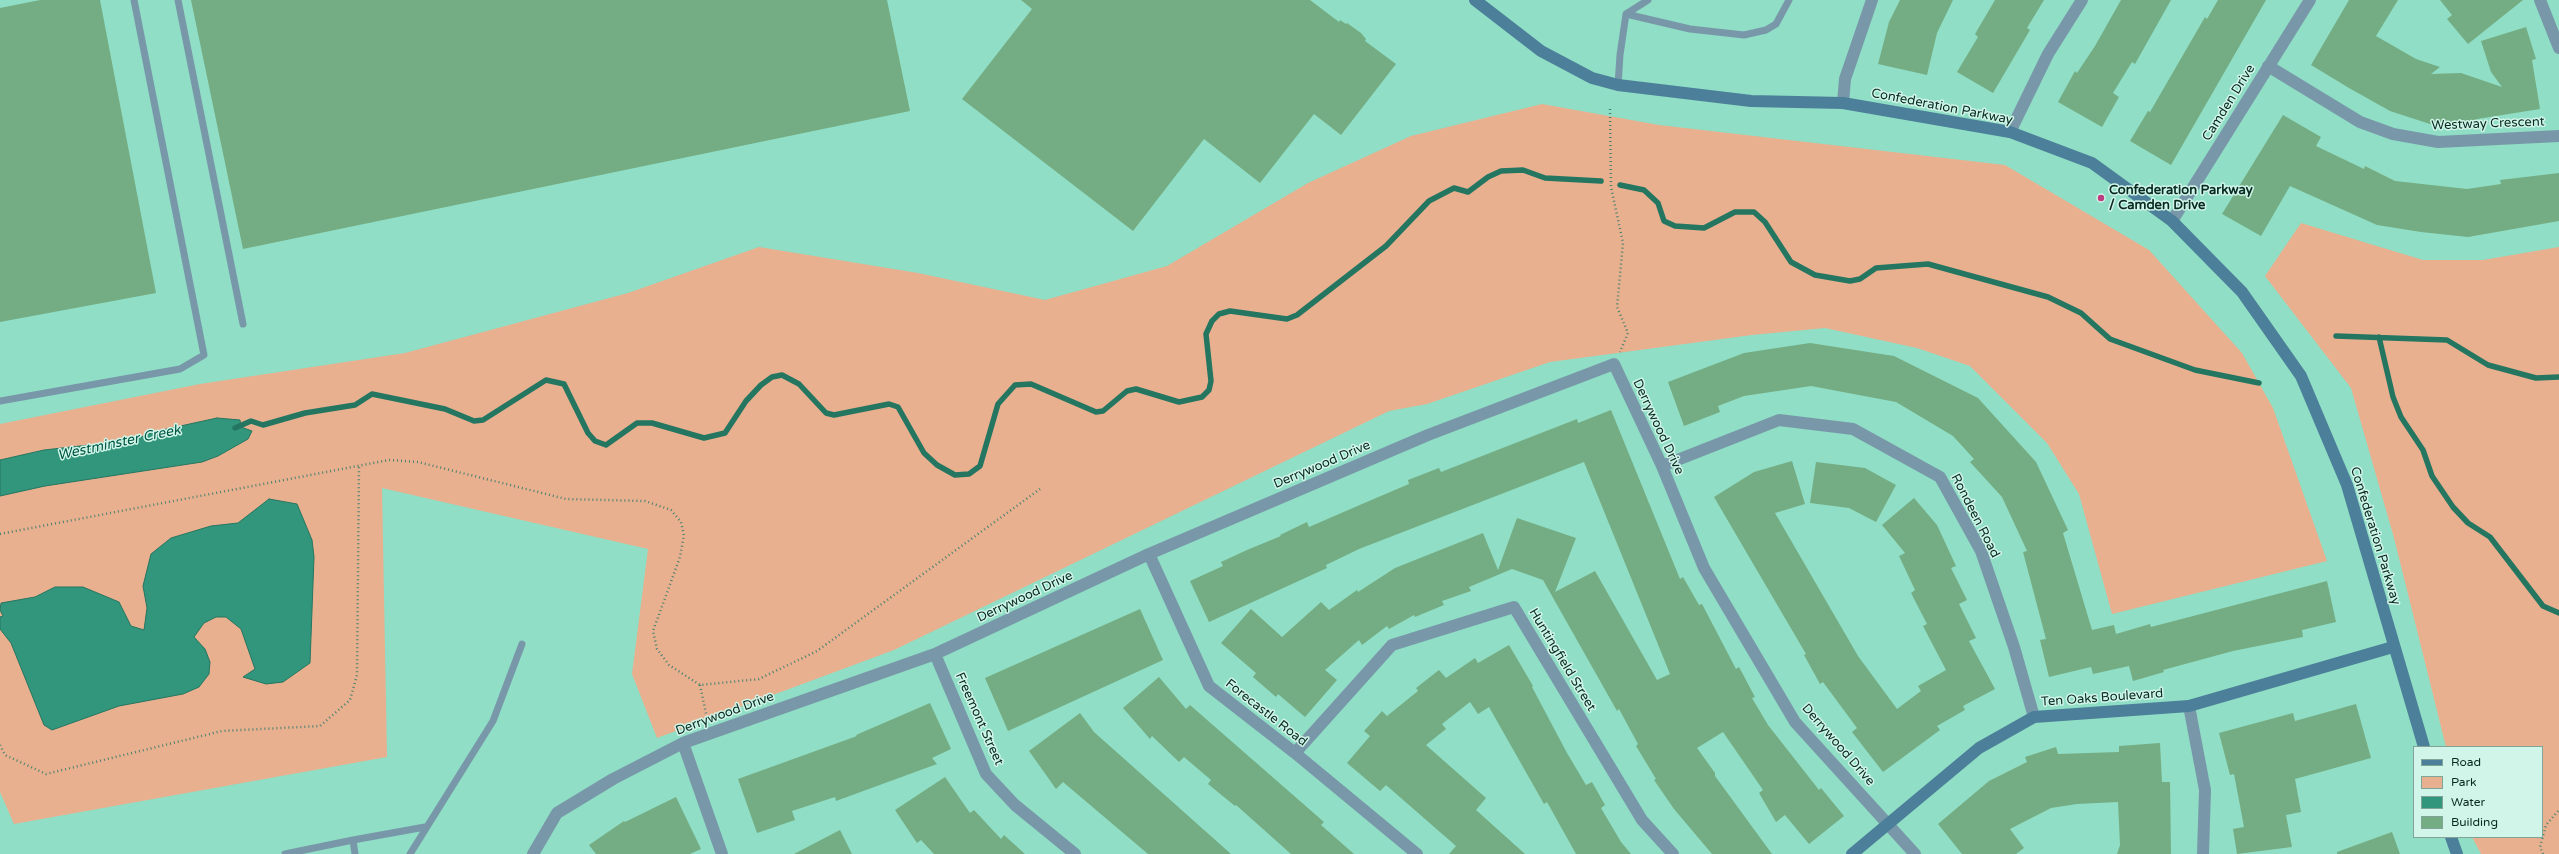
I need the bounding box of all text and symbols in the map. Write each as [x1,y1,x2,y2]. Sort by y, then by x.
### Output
street label: Camden Drive [2199,62,2259,144]
street label: Confederation Parkway [1870,86,2014,128]
street label: Westway Crescent [2431,114,2545,134]
place label: Confederation Parkway / Camden Drive [2109,183,2253,214]
marker: Confederation Parkway / Camden Drive [2096,193,2106,203]
street label: Derrywood Drive [1629,377,1687,477]
water label: Westminster Creek [56,422,182,464]
street label: Derrywood Drive [1271,438,1373,492]
street label: Confederation Parkway [2347,465,2403,607]
street label: Rondeen Road [1947,471,2003,561]
street label: Derrywood Drive [975,568,1075,626]
street label: Huntingfield Street [1525,606,1599,714]
street label: Freemont Street [952,670,1006,768]
street label: Forecastle Road [1222,676,1310,750]
street label: Ten Oaks Boulevard [2040,686,2164,710]
street label: Derrywood Drive [674,689,776,739]
street label: Derrywood Drive [1798,701,1878,789]
legend [2413,746,2543,838]
text: Road [2451,755,2481,769]
text: Park [2451,775,2477,789]
text: Water [2451,795,2485,809]
text: Building [2451,815,2498,829]

